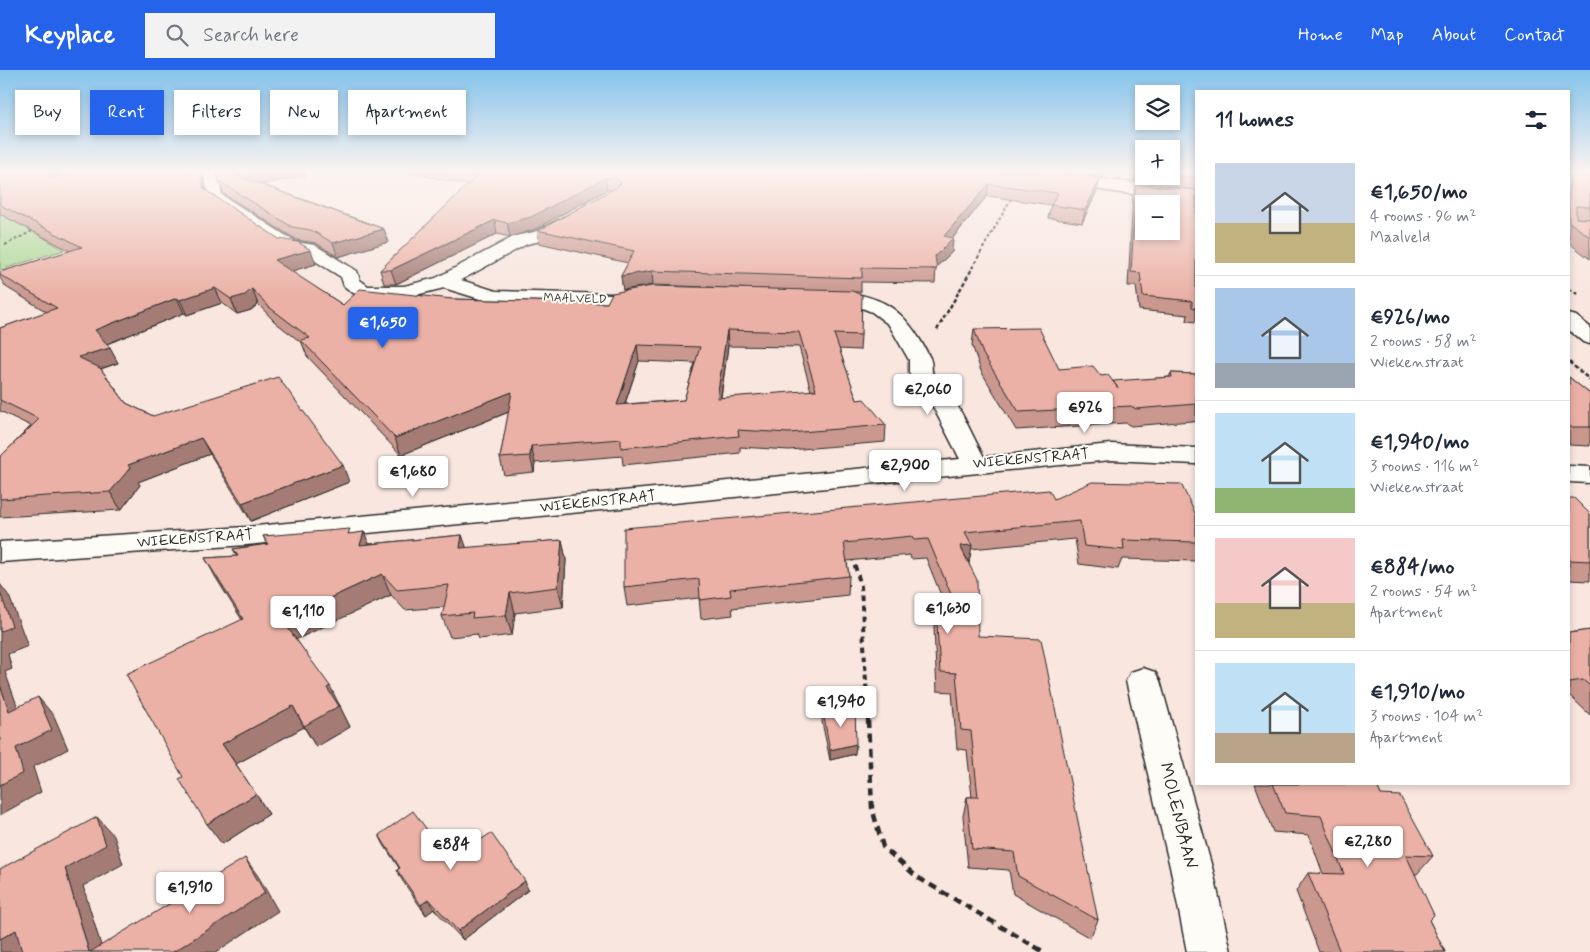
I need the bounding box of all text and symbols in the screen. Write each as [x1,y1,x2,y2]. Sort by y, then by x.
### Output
search box [145,13,495,58]
text: Keyplace [25,20,115,51]
icon: search [163,21,191,49]
text: Search here [203,23,299,48]
text: Home [1298,23,1343,47]
text: Map [1371,23,1404,47]
text: About [1432,23,1476,47]
text: Contact [1504,23,1565,47]
map controls [1135,85,1180,240]
button: layers [1135,85,1180,130]
chip: Buy [15,90,80,135]
chip: Rent [90,90,164,135]
chip: Filters [174,90,260,135]
chip: New [270,90,338,135]
chip: Apartment [348,90,466,135]
text: 11 homes [1215,106,1294,134]
icon: filters [1522,106,1550,134]
button: + [1135,140,1180,185]
text: €1,650/mo [1370,178,1468,206]
icon: home [1255,183,1315,243]
button: − [1135,195,1180,240]
text: 4 rooms · 96 m² [1370,206,1476,227]
text: Maalveld [1370,227,1430,248]
street label: MAALVELD [543,290,607,308]
text: €926/mo [1370,303,1450,331]
pin: €1,650 [342,306,424,349]
icon: home [1255,308,1315,368]
text: €1,650 [359,312,407,333]
text: 2 rooms · 58 m² [1370,331,1476,352]
text: Wiekenstraat [1370,352,1464,373]
pin: €2,060 [887,374,969,416]
text: €2,060 [904,379,952,400]
pin: €926 [1055,392,1115,434]
text: €926 [1068,397,1102,418]
text: €1,940/mo [1370,428,1469,456]
icon: home [1255,433,1315,493]
street label: WIEKENSTRAAT [972,444,1090,474]
pin: €2,900 [864,450,946,492]
text: €2,900 [880,455,930,476]
pin: €1,680 [372,456,454,498]
text: 3 rooms · 116 m² [1370,456,1479,477]
text: €1,680 [389,461,437,482]
text: Wiekenstraat [1370,477,1464,498]
street label: WIEKENSTRAAT [539,486,657,518]
street label: WIEKENSTRAAT [136,525,254,553]
text: €884/mo [1370,553,1454,581]
icon: home [1255,558,1315,618]
text: 2 rooms · 54 m² [1370,581,1477,602]
pin: €1,630 [907,592,989,635]
pin: €1,110 [262,596,344,638]
text: €1,630 [925,598,971,619]
text: €1,110 [281,601,325,622]
text: Apartment [1370,602,1443,623]
text: €1,910/mo [1370,678,1465,706]
icon: home [1255,683,1315,743]
pin: €1,940 [800,686,882,728]
text: €1,940 [816,691,866,712]
text: 3 rooms · 104 m² [1370,706,1483,727]
text: Apartment [1370,727,1443,748]
street label: MOLENBAAN [1153,760,1203,872]
pin: €2,280 [1327,826,1409,868]
pin: €884 [421,828,481,871]
text: €2,280 [1344,831,1392,852]
text: €884 [432,834,470,855]
pin: €1,910 [149,872,231,914]
text: €1,910 [167,877,213,898]

